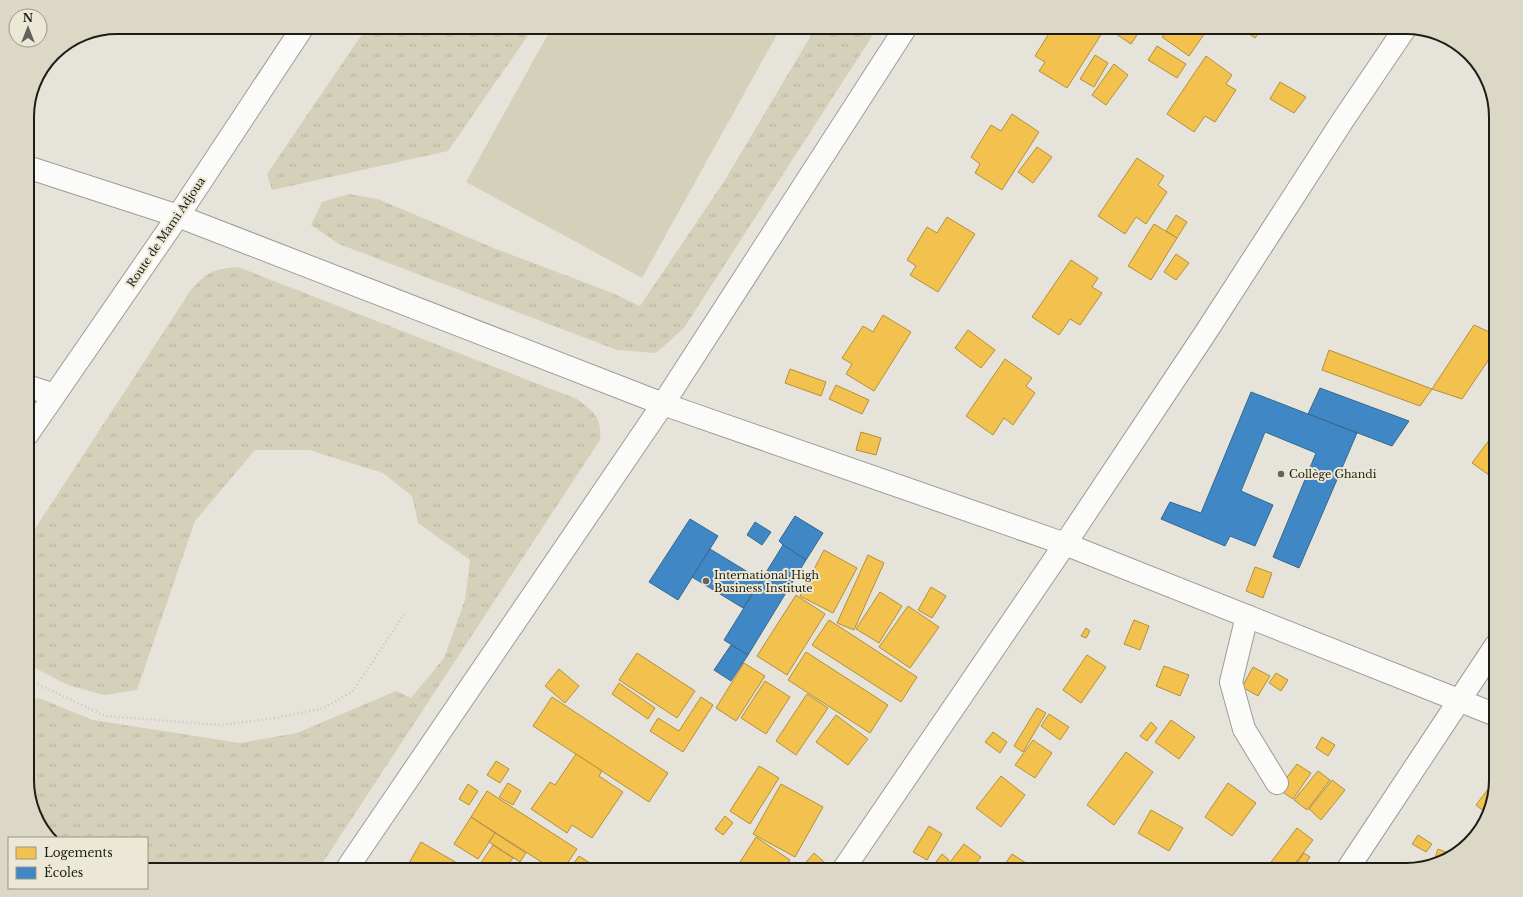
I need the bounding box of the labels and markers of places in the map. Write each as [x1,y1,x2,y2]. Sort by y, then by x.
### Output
place label: Collège Ghandi [1289,467,1377,481]
marker: Collège Ghandi [1276,469,1286,479]
place label: International High Business Institute [714,568,820,595]
marker: International High Business Institute [701,576,711,586]

